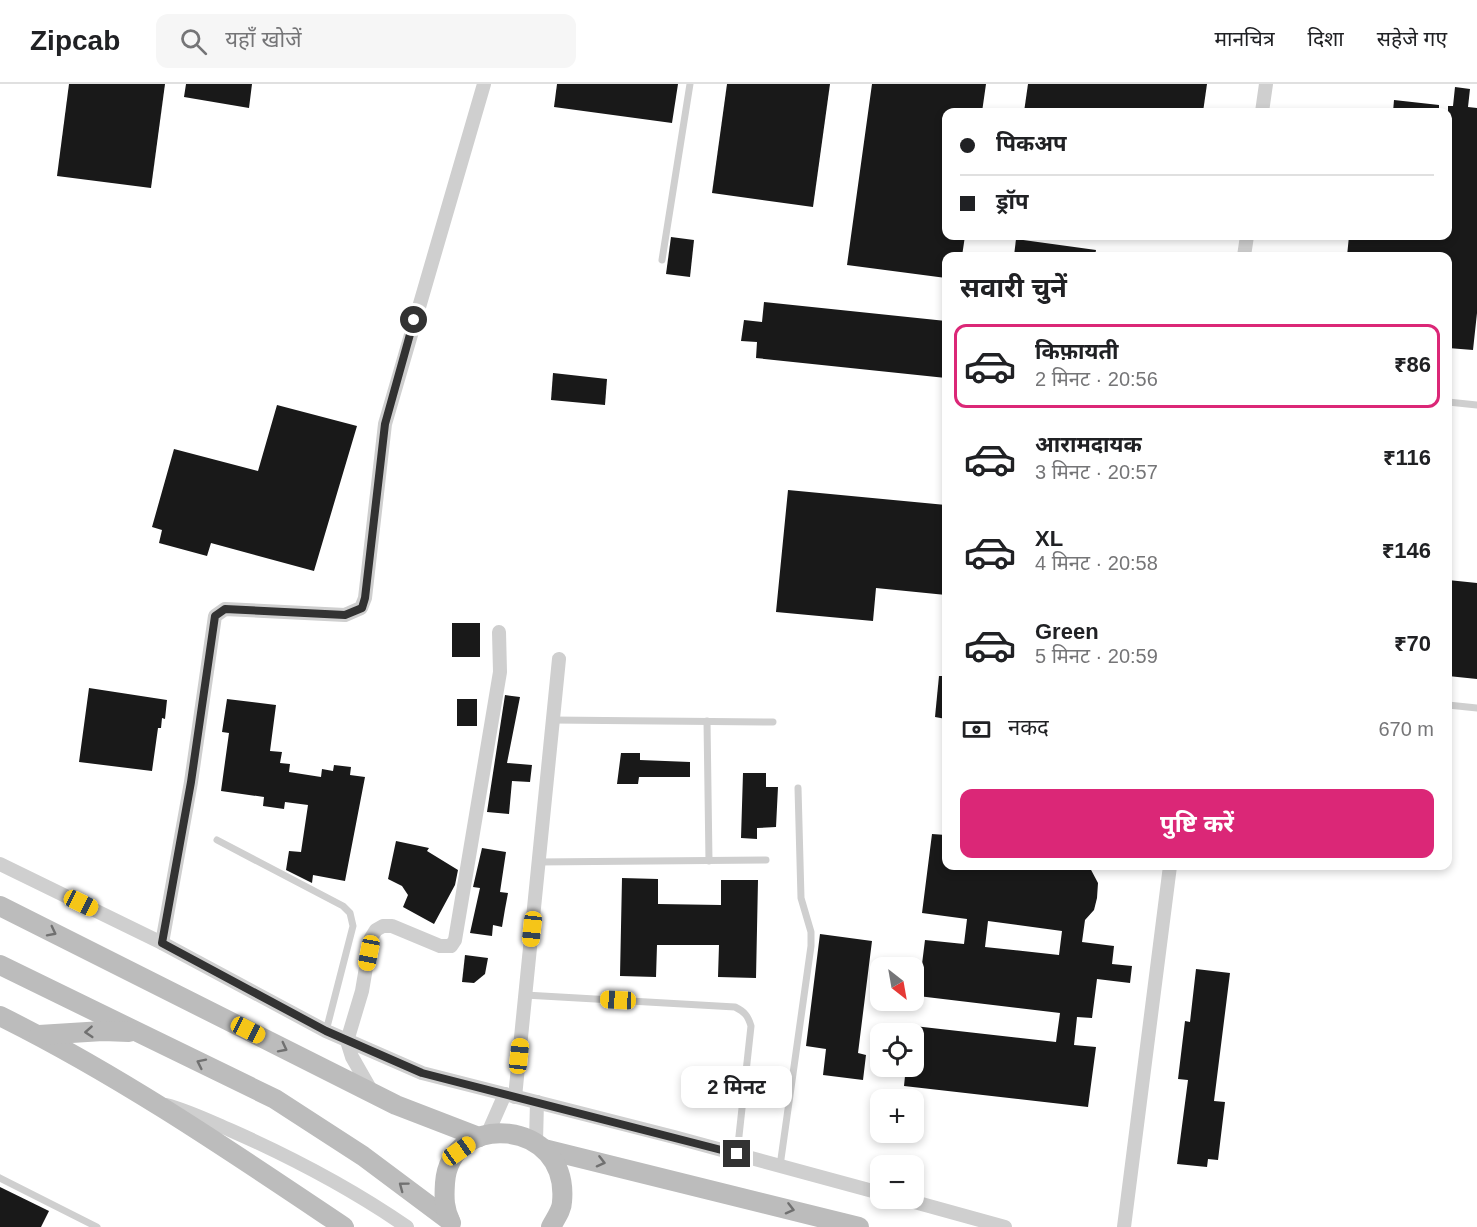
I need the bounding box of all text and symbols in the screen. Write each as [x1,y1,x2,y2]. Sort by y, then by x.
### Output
search box [156,14,576,68]
text: Zipcab [30,25,120,56]
icon: search [177,25,210,58]
text: यहाँ खोजें [225,27,302,52]
text: मानचित्र [1214,27,1274,50]
text: दिशा [1307,27,1344,50]
text: सहेजे गए [1377,27,1447,50]
text: पिकअप [996,131,1067,156]
text: ड्रॉप [996,189,1029,214]
text: सवारी चुनें [960,273,1067,303]
route start [400,306,427,333]
icon: car [963,339,1017,393]
text: किफ़ायती [1035,339,1119,364]
text: ₹86 [1394,352,1431,377]
text: 2 मिनट · 20:56 [1035,368,1158,390]
icon: car [963,432,1017,486]
text: आरामदायक [1035,432,1142,457]
text: ₹116 [1383,445,1431,470]
text: 3 मिनट · 20:57 [1035,461,1158,483]
icon: car [963,525,1017,579]
text: XL [1035,526,1063,551]
text: ₹146 [1382,538,1431,563]
text: 4 मिनट · 20:58 [1035,552,1158,574]
icon: car [963,618,1017,672]
text: Green [1035,619,1099,644]
text: ₹70 [1394,631,1431,656]
text: 5 मिनट · 20:59 [1035,645,1158,667]
icon: cash [960,713,993,746]
text: नकद [1008,715,1049,740]
text: 670 m [1378,718,1434,740]
button: पुष्टि करें [960,789,1434,858]
car [61,887,101,919]
car [521,910,543,948]
one-way arrow [46,924,57,936]
car [357,934,381,972]
north arrow [870,957,924,1011]
map controls [870,957,924,1209]
car [600,990,636,1010]
car [228,1014,268,1046]
button: locate [870,1023,924,1077]
one-way arrow [84,1025,93,1038]
car [508,1037,530,1075]
one-way arrow [276,1040,287,1052]
one-way arrow [197,1059,208,1070]
callout: 2 मिनट [682,1067,792,1109]
text: 2 मिनट [707,1076,766,1098]
button: + [870,1089,924,1143]
car [439,1133,479,1169]
route end [723,1140,750,1167]
one-way arrow [595,1155,605,1168]
button: − [870,1155,924,1209]
one-way arrow [399,1182,410,1193]
one-way arrow [784,1202,795,1214]

